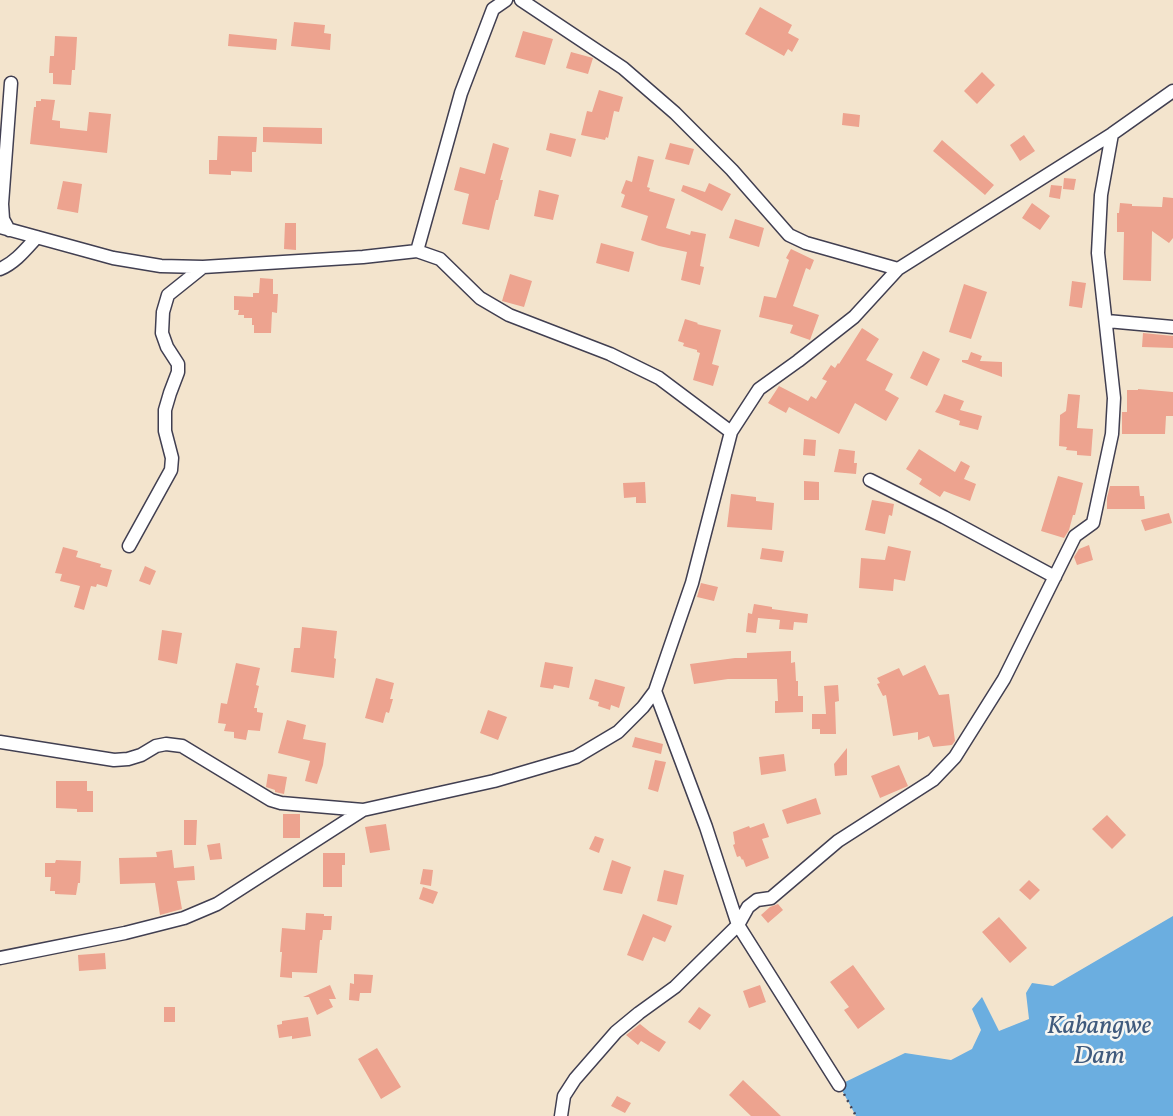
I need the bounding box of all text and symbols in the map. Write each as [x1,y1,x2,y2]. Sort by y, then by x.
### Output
water label: Kabangwe Dam [1047,1012,1151,1074]

